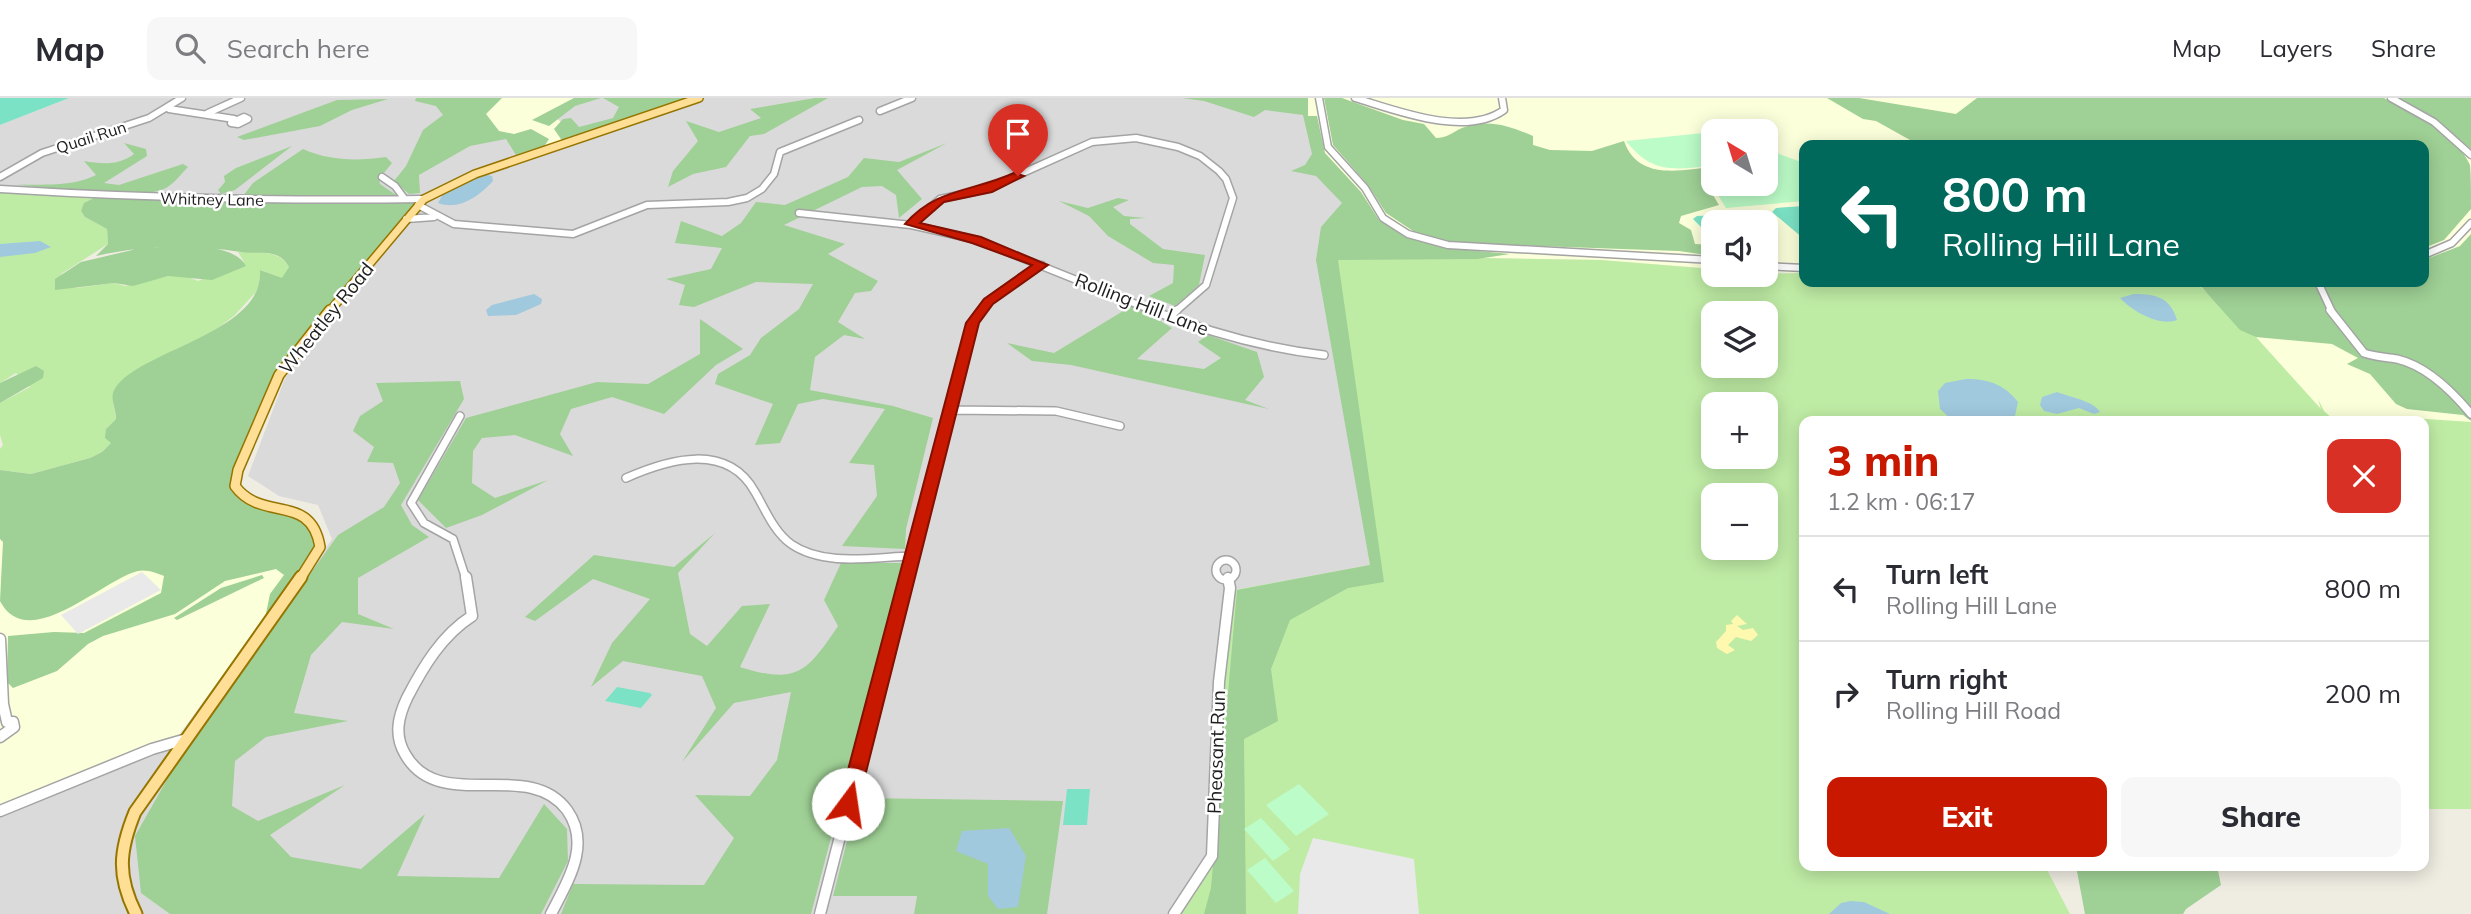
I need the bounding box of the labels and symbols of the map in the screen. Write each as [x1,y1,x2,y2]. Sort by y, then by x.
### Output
pin [988,104,1048,176]
street label: Quail Run [53,116,129,158]
north arrow [1701,119,1778,196]
street label: Whitney Lane [160,188,264,210]
street label: Wheatley Road [274,257,378,379]
street label: Rolling Hill Lane [1072,267,1212,341]
street label: Pheasant Run [1202,690,1230,814]
position arrow [811,767,885,841]

